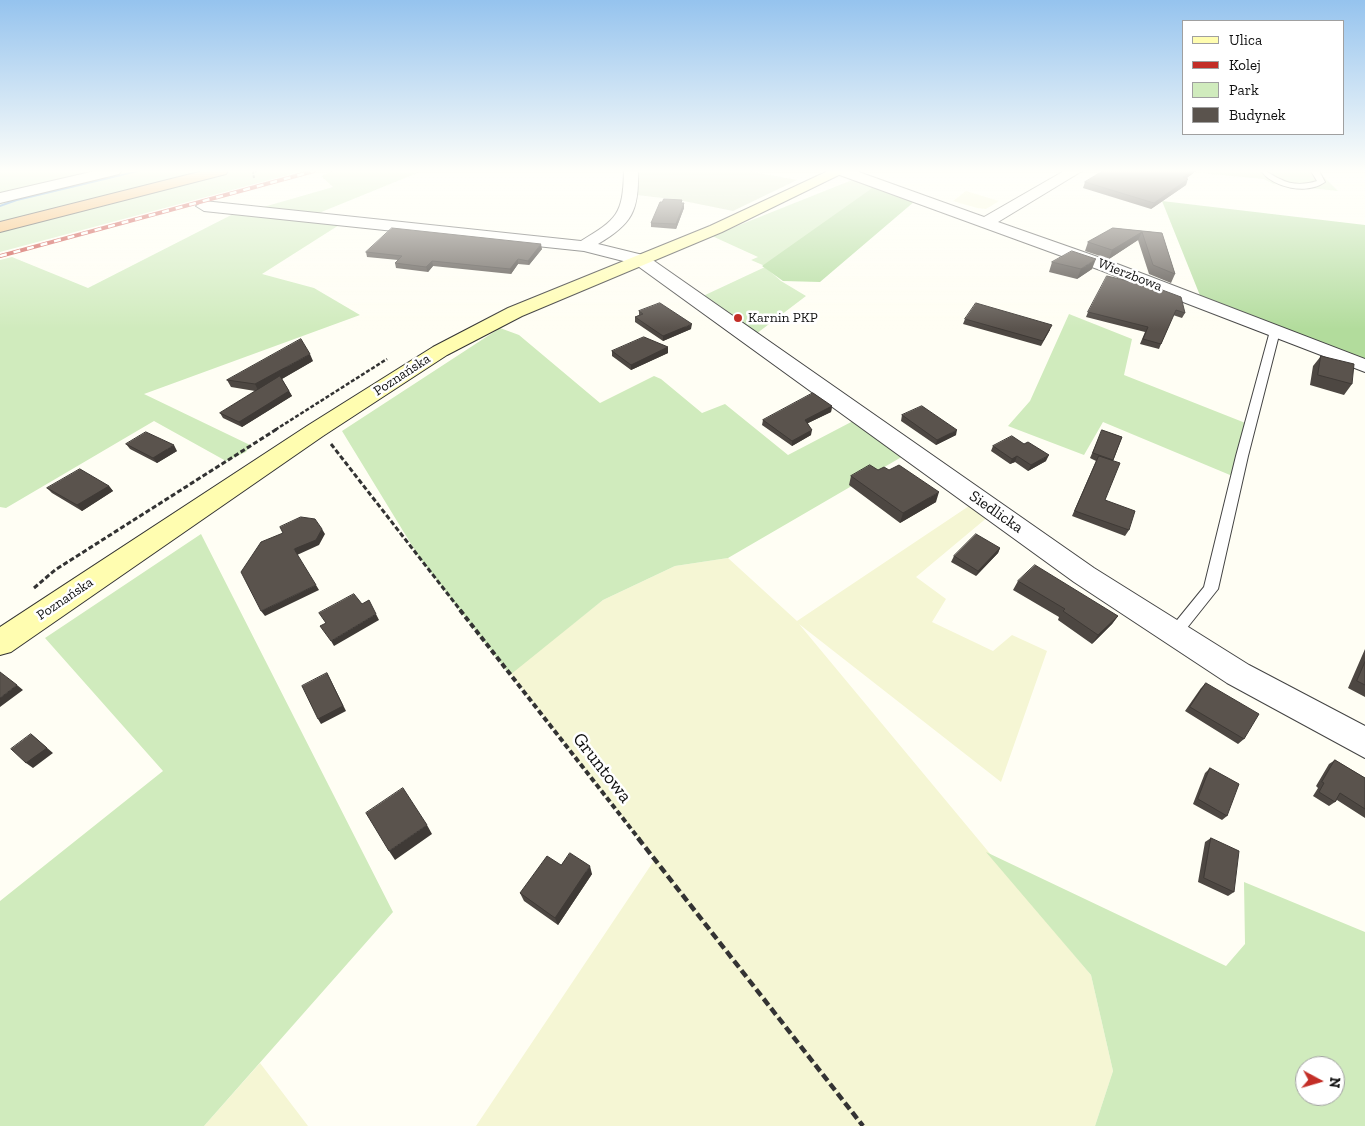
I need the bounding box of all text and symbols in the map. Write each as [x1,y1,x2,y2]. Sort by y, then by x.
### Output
legend [1182,20,1345,135]
text: Ulica [1229,31,1262,49]
text: Kolej [1229,56,1261,74]
text: Park [1229,81,1259,99]
text: Budynek [1229,106,1286,124]
street label: Wierzbowa [1095,255,1165,295]
place label: Karnin PKP [748,310,818,326]
marker: Karnin PKP [732,312,744,324]
street label: Poznańska [370,350,434,400]
street label: Siedlicka [965,487,1027,537]
street label: Poznańska [34,574,96,624]
street label: Gruntowa [567,728,637,808]
north arrow [1295,1056,1345,1106]
text: N [1325,1076,1343,1089]

